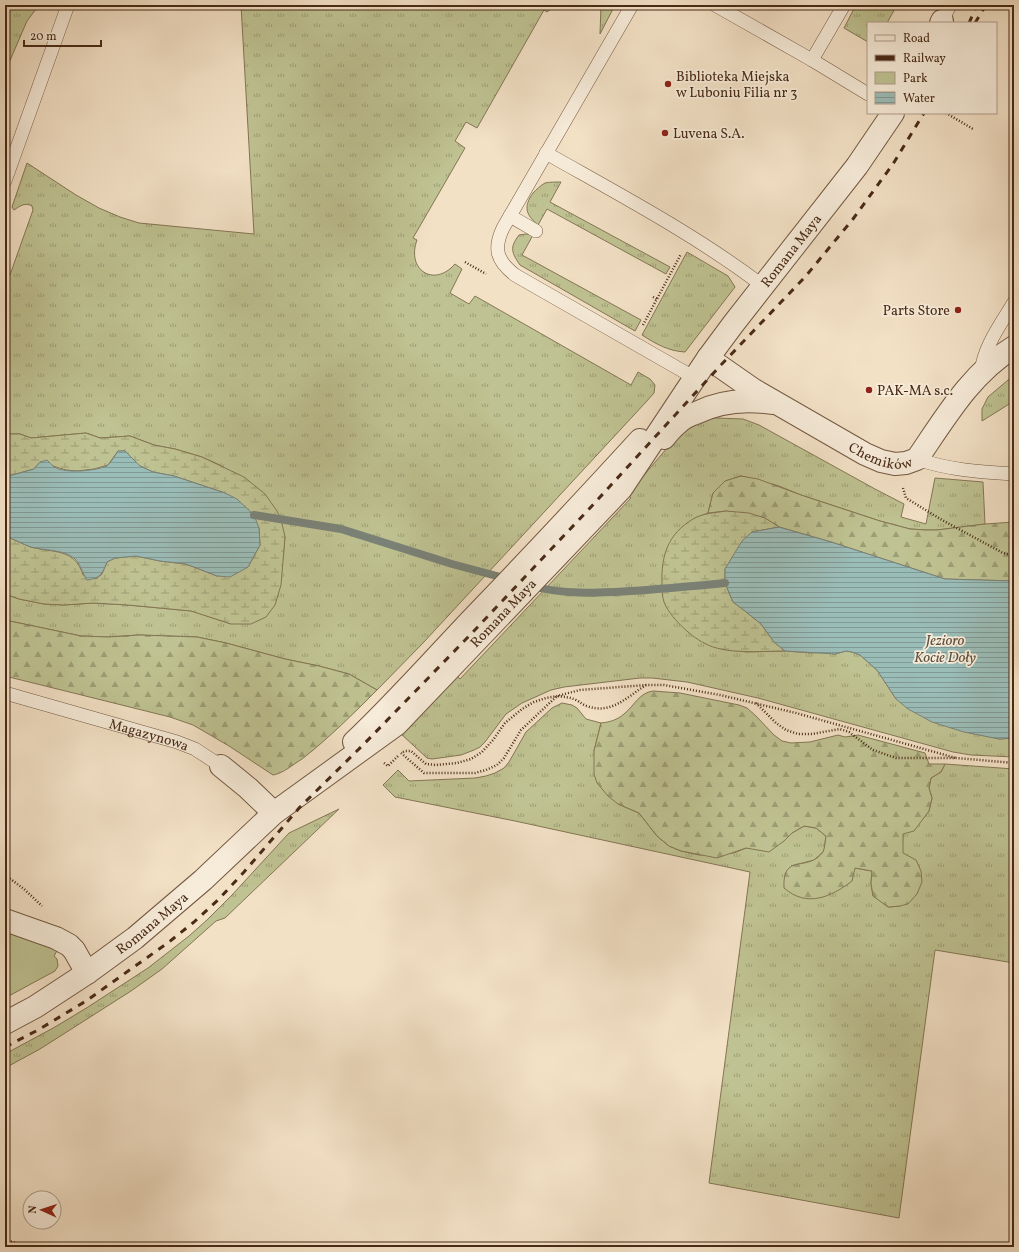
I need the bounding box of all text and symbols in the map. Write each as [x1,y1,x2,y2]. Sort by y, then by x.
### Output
scale bar [24,22,101,48]
legend [867,22,997,114]
text: 20 m [30,29,57,45]
text: Road [903,31,930,47]
text: Railway [903,51,946,67]
place label: Biblioteka Miejska w Luboniu Filia nr 3 [676,68,797,103]
text: Park [903,71,928,87]
marker: Biblioteka Miejska w Luboniu Filia nr 3 [663,79,673,89]
text: Water [903,91,935,107]
place label: Luvena S.A. [673,125,745,144]
marker: Luvena S.A. [660,128,670,138]
street label: Romana Maya [757,211,827,292]
place label: Parts Store [883,302,950,321]
marker: Parts Store [953,305,963,315]
place label: PAK-MA s.c. [877,382,953,401]
marker: PAK-MA s.c. [864,385,874,395]
street label: Chemików [844,438,916,475]
street label: Romana Maya [467,575,541,652]
water label: Jezioro Kocie Doły [914,631,976,669]
street label: Magazynowa [107,715,191,757]
street label: Romana Maya [113,889,193,960]
north arrow [22,1190,62,1230]
text: N [26,1205,41,1214]

